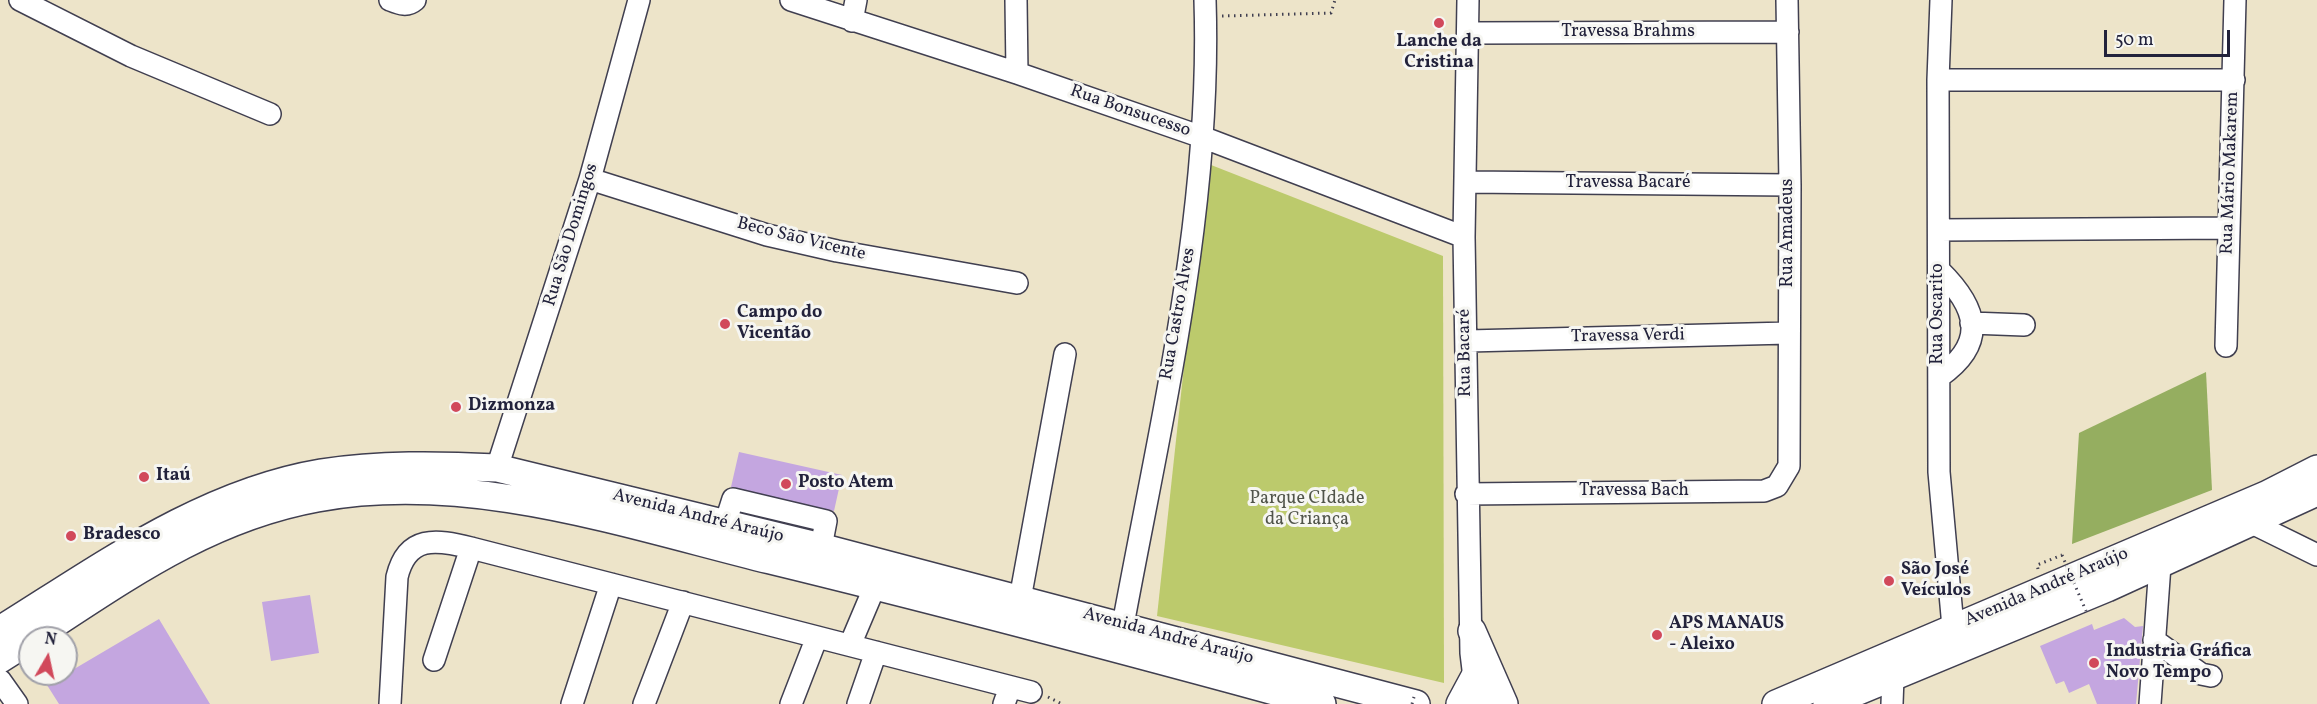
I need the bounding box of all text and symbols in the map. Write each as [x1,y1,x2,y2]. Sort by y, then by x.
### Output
marker: Lanche da Cristina [1432,16,1446,30]
scale bar [2107,18,2233,56]
street label: Travessa Brahms [1561,22,1695,44]
text: 50 m [2115,28,2154,53]
place label: Lanche da Cristina [1396,32,1482,74]
street label: Rua Bonsucesso [1067,81,1193,143]
street label: Rua Mário Makarem [2217,91,2245,255]
street label: Rua São Domingos [540,161,604,309]
street label: Travessa Bacaré [1566,173,1690,195]
street label: Rua Amadeus [1778,178,1800,288]
street label: Beco São Vicente [734,214,868,266]
street label: Rua Castro Alves [1157,246,1201,382]
street label: Rua Oscarito [1928,263,1950,365]
place label: Campo do Vicentão [737,303,822,346]
street label: Rua Bacaré [1454,309,1478,397]
marker: Campo do Vicentão [718,317,732,331]
street label: Travessa Verdi [1571,325,1685,349]
place label: Dizmonza [468,396,555,418]
marker: Dizmonza [449,400,463,414]
place label: Itaú [156,466,190,488]
marker: Itaú [137,470,151,484]
place label: Posto Atem [798,473,894,495]
marker: Posto Atem [779,477,793,491]
street label: Travessa Bach [1579,481,1689,503]
street label: Avenida André Araújo [610,485,786,549]
park label: Parque CIdade da Criança [1249,489,1365,532]
place label: Bradesco [83,525,161,547]
marker: Bradesco [64,529,78,543]
street label: Avenida André Araújo [1962,544,2132,632]
place label: São José Veículos [1901,560,1971,602]
marker: São José Veículos [1882,574,1896,588]
street label: Avenida André Araújo [1080,604,1256,670]
place label: APS MANAUS - Aleixo [1669,614,1784,656]
north arrow [18,626,78,686]
text: N [43,628,58,652]
marker: APS MANAUS - Aleixo [1650,628,1664,642]
place label: Industria Gráfica Novo Tempo [2106,642,2252,684]
marker: Industria Gráfica Novo Tempo [2087,656,2101,670]

